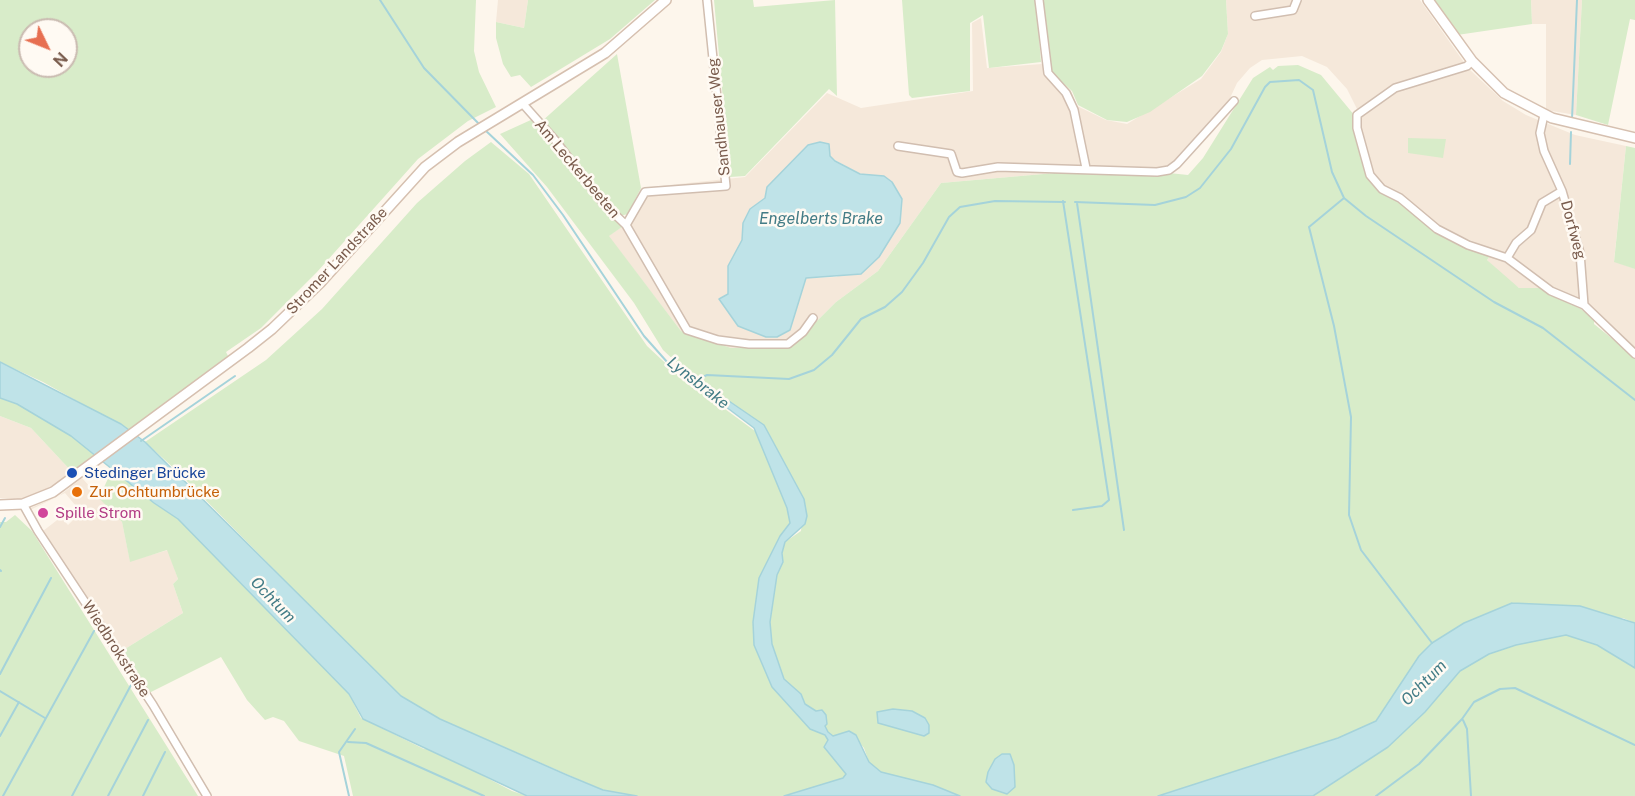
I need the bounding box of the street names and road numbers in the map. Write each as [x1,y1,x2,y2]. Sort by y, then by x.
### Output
street label: Sandhauser Weg [704,57,734,177]
street label: Am Leckerbeeten [531,116,623,222]
street label: Dorfweg [1557,199,1589,261]
street label: Stromer Landstraße [283,204,391,318]
street label: Wiedbrokstraße [78,597,154,701]

